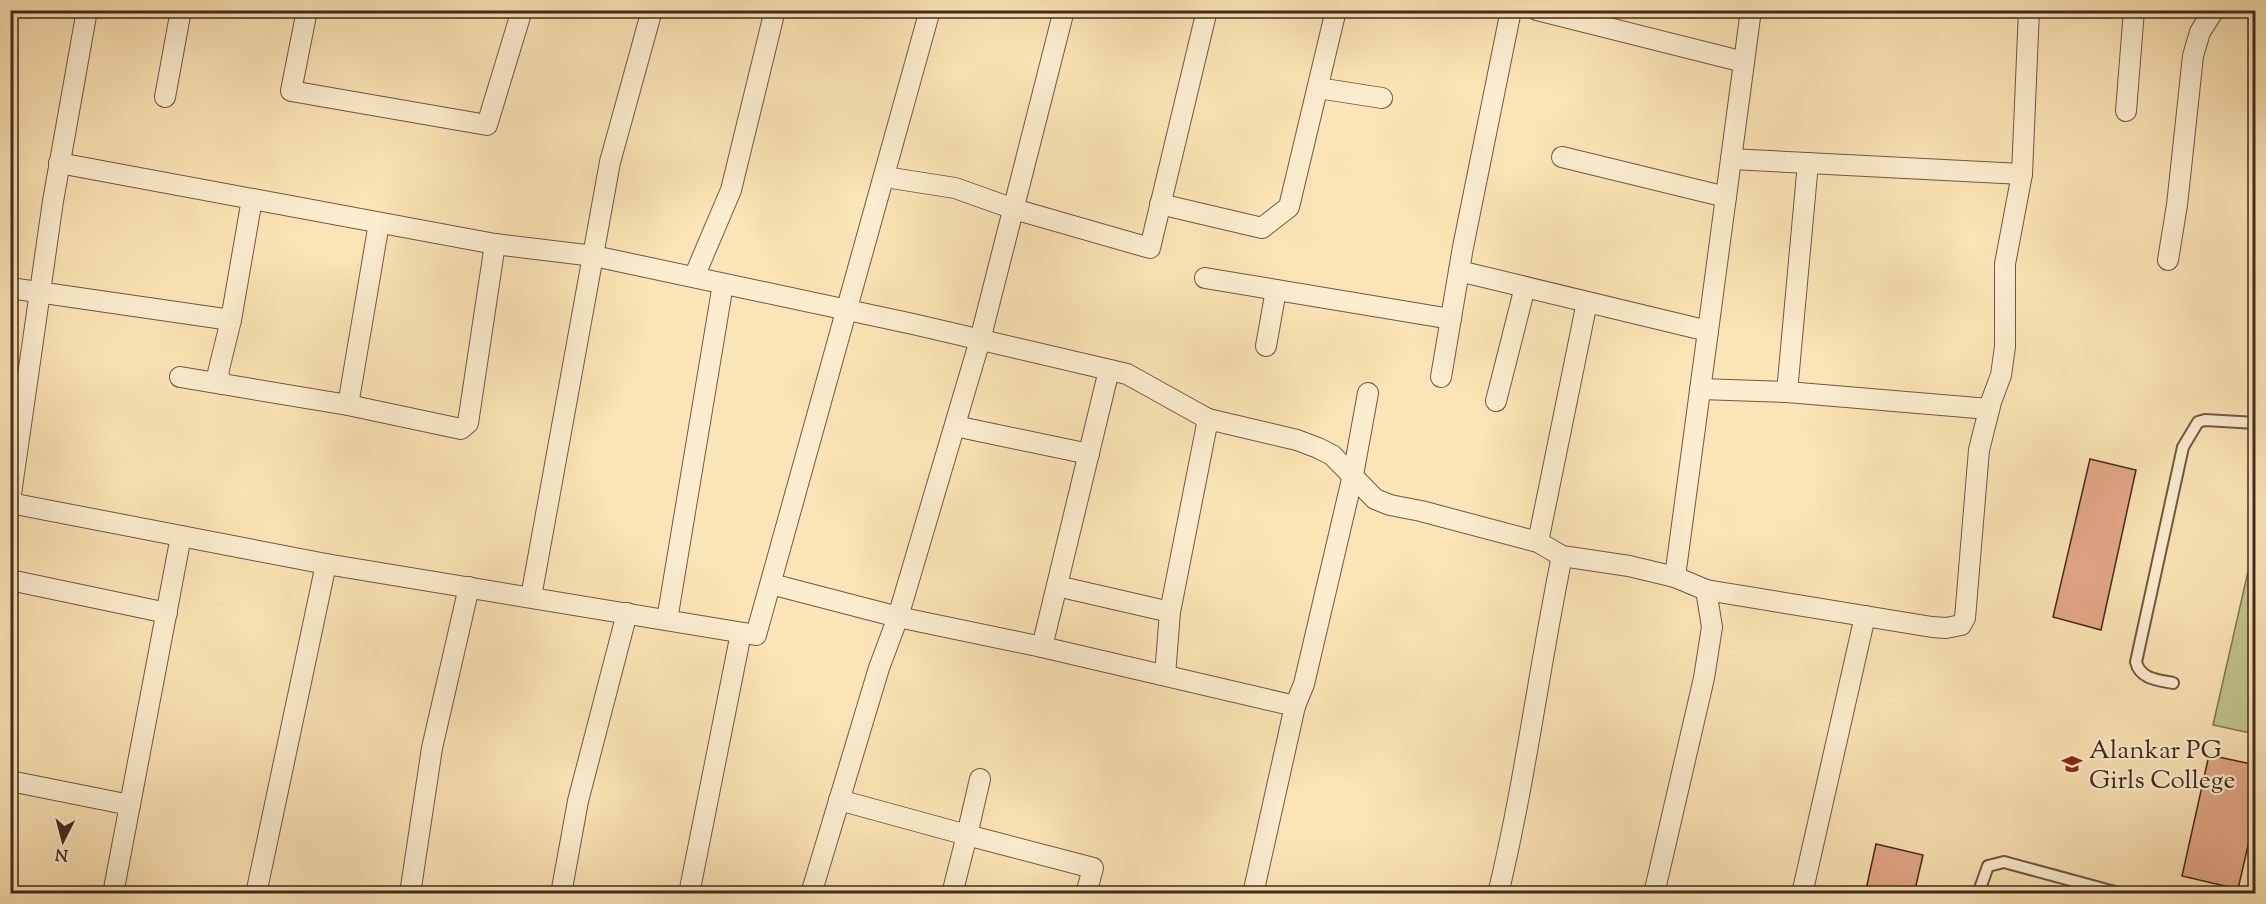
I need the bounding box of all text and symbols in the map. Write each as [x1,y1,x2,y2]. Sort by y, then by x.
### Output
place label: Alankar PG Girls College [2089,733,2236,800]
school or university icon: Alankar PG Girls College [2060,752,2084,776]
north arrow [33,811,93,871]
text: N [54,841,69,866]

